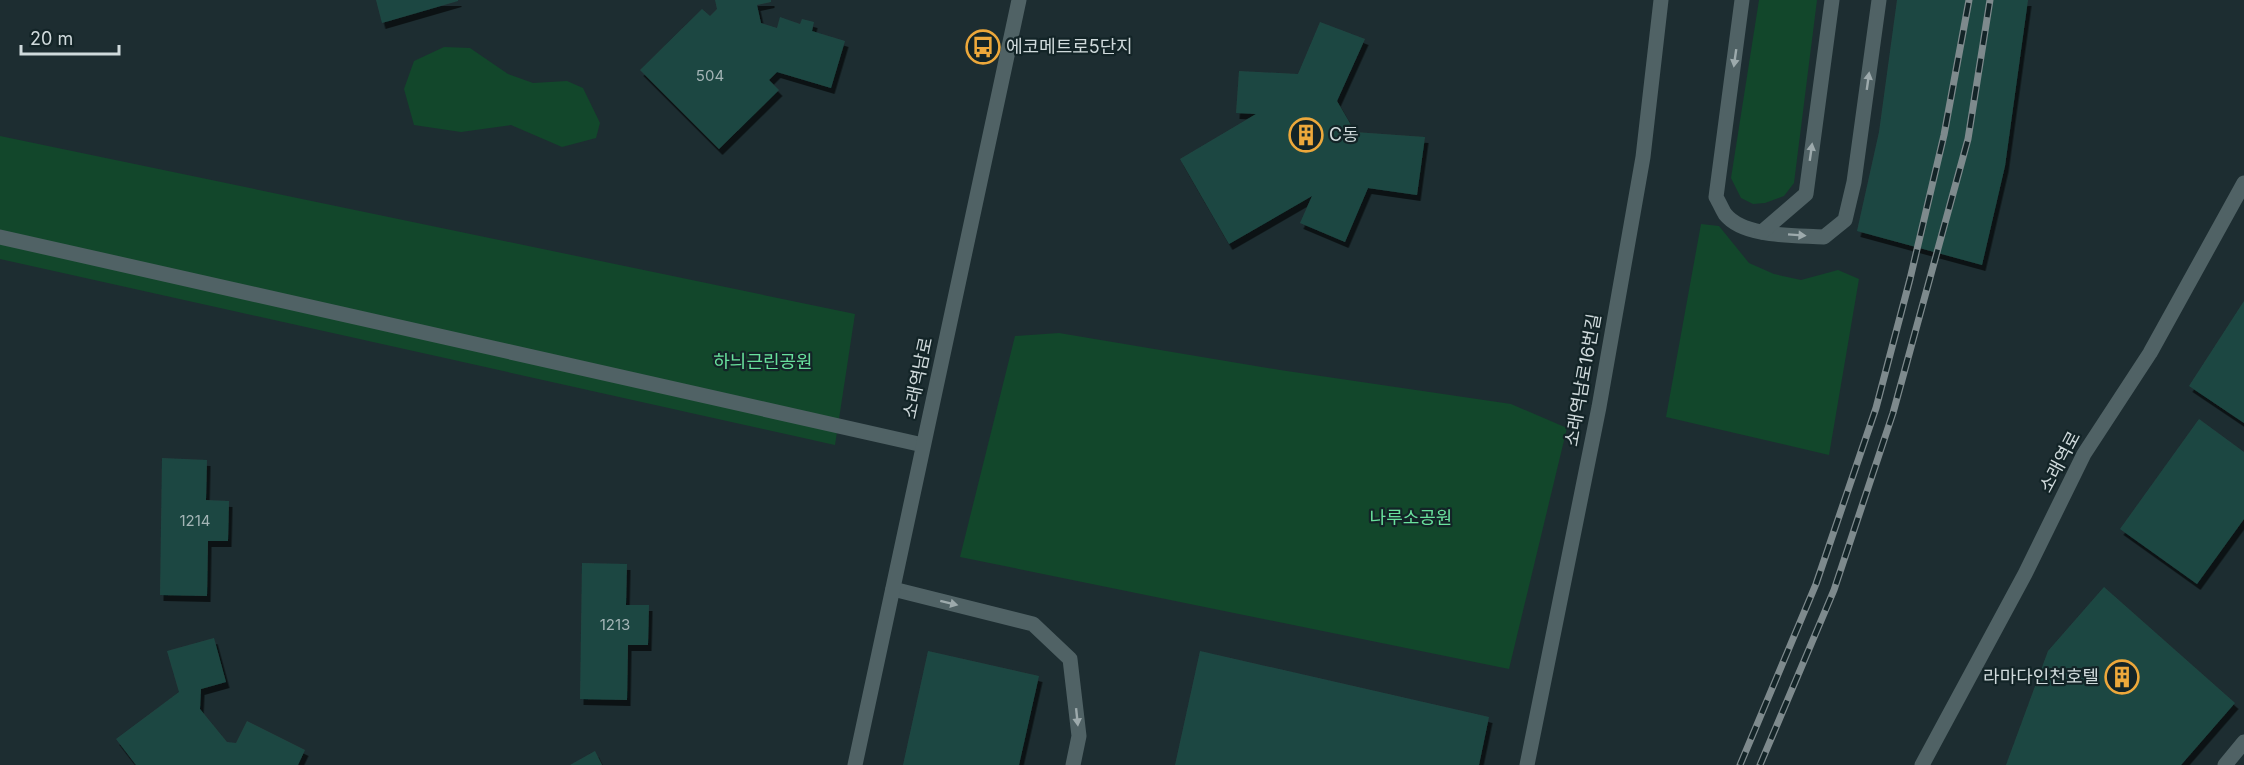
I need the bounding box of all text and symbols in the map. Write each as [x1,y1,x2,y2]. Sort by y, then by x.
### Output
scale bar [21,18,118,56]
text: 20 m [30,28,73,49]
bus stop icon: 에코메트로5단지 [965,29,1001,65]
place label: 에코메트로5단지 [1006,36,1133,57]
one-way arrow [1730,49,1739,68]
house number: 504 [696,66,724,85]
one-way arrow [1864,71,1873,90]
building icon: C동 [1288,117,1324,153]
place label: C동 [1329,124,1359,145]
one-way arrow [1807,142,1816,161]
one-way arrow [1788,230,1807,240]
street label: 소래역남로16번길 [1560,312,1605,448]
street label: 소래역남로 [899,335,936,421]
park label: 하늬근린공원 [713,351,813,372]
street label: 소래역로 [2035,428,2084,496]
park label: 나루소공원 [1370,507,1452,528]
house number: 1214 [179,511,211,530]
one-way arrow [940,599,958,609]
house number: 1213 [600,615,630,634]
building icon: 라마다인천호텔 [2104,659,2140,695]
place label: 라마다인천호텔 [1983,666,2099,687]
one-way arrow [1072,707,1082,726]

